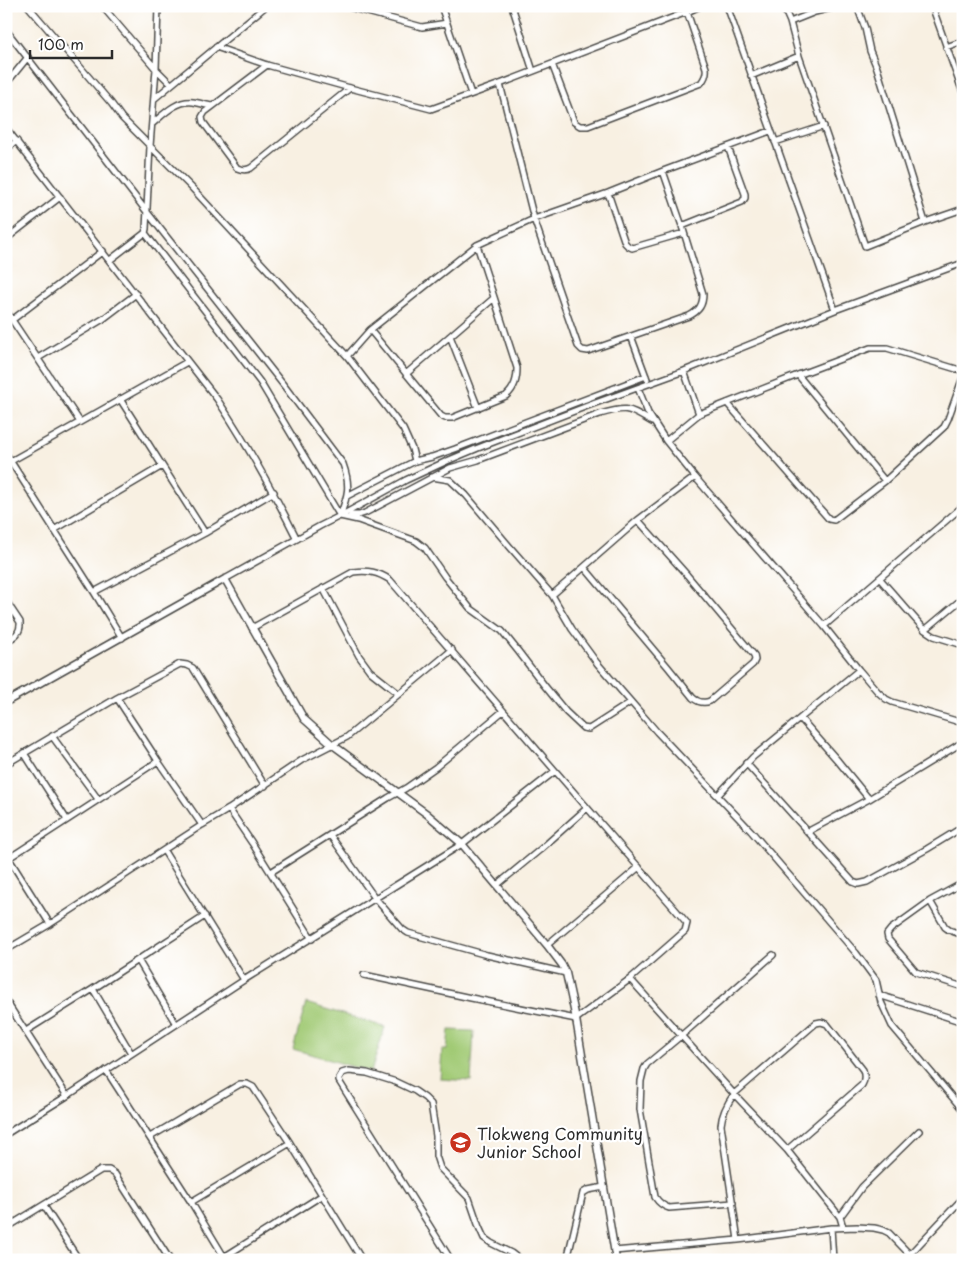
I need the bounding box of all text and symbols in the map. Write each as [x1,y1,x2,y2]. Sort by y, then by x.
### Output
scale bar [30,28,112,60]
text: 100 m [38,32,84,55]
place label: Tlokweng Community Junior School [477,1121,643,1163]
school or university icon: Tlokweng Community Junior School [449,1130,473,1154]

